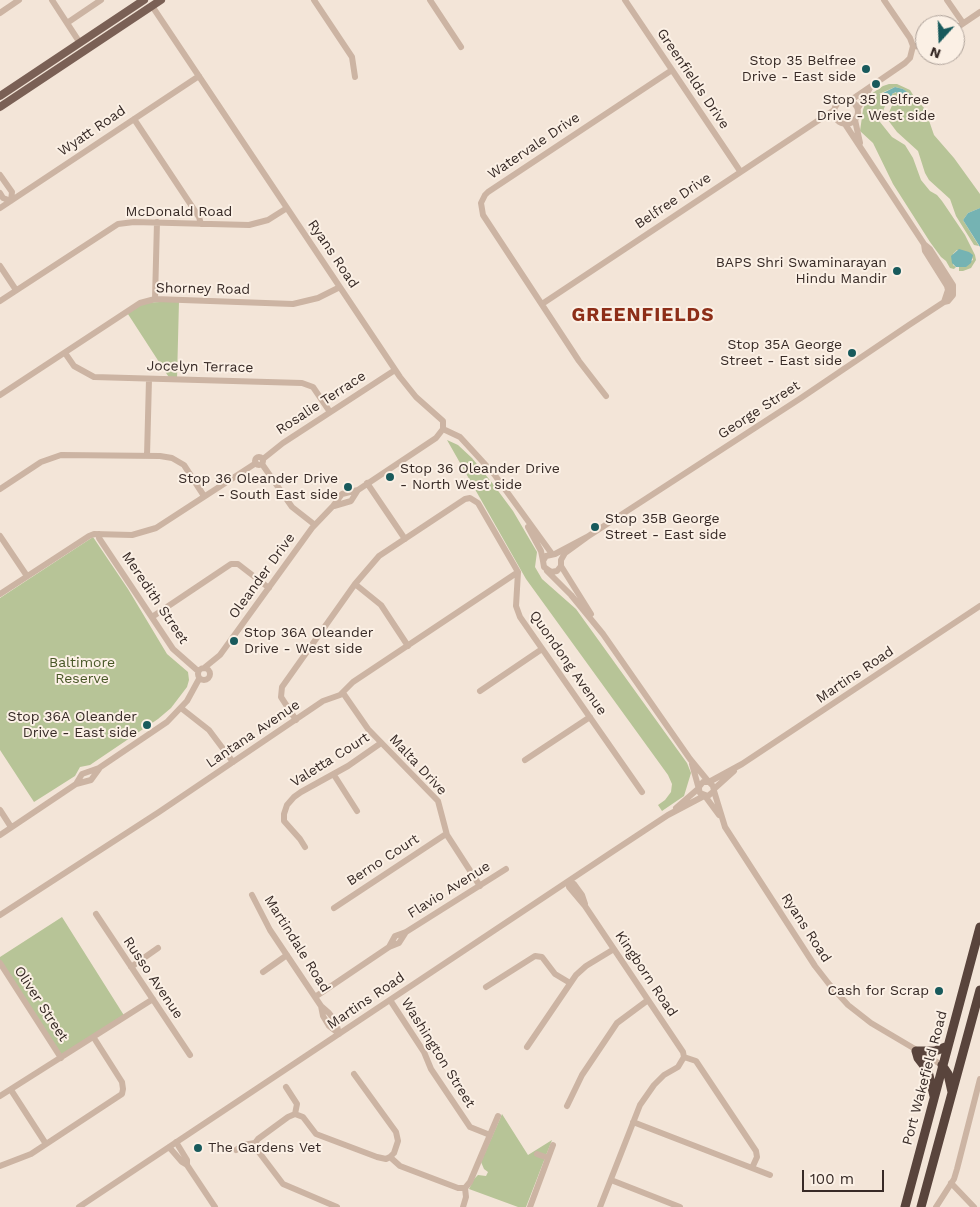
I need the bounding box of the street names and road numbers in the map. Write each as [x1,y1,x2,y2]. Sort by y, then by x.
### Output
street label: Greenfields Drive [653,26,733,132]
street label: Wyatt Road [55,102,129,160]
street label: Watervale Drive [485,109,583,183]
street label: Belfree Drive [632,169,714,233]
street label: McDonald Road [126,204,232,220]
street label: Ryans Road [304,217,362,291]
street label: Shorney Road [156,280,250,298]
street label: Jocelyn Terrace [146,358,254,376]
street label: Rosalie Terrace [273,368,369,438]
street label: George Street [715,377,803,443]
street label: Oleander Drive [225,530,299,622]
street label: Meredith Street [118,549,192,647]
street label: Quondong Avenue [526,607,610,719]
street label: Martins Road [813,643,897,707]
street label: Lantana Avenue [203,696,303,772]
street label: Valetta Court [288,729,372,791]
street label: Malta Drive [386,731,450,799]
street label: Berno Court [344,830,422,890]
street label: Flavio Avenue [405,858,493,922]
street label: Ryans Road [778,890,834,966]
street label: Martindale Road [260,892,334,996]
street label: Kingborn Road [611,928,681,1020]
street label: Russo Avenue [119,934,187,1022]
street label: Oliver Street [10,963,72,1045]
street label: Martins Road [324,969,408,1033]
street label: Washington Street [397,995,479,1111]
street label: Port Wakefield Road [899,1009,951,1147]

